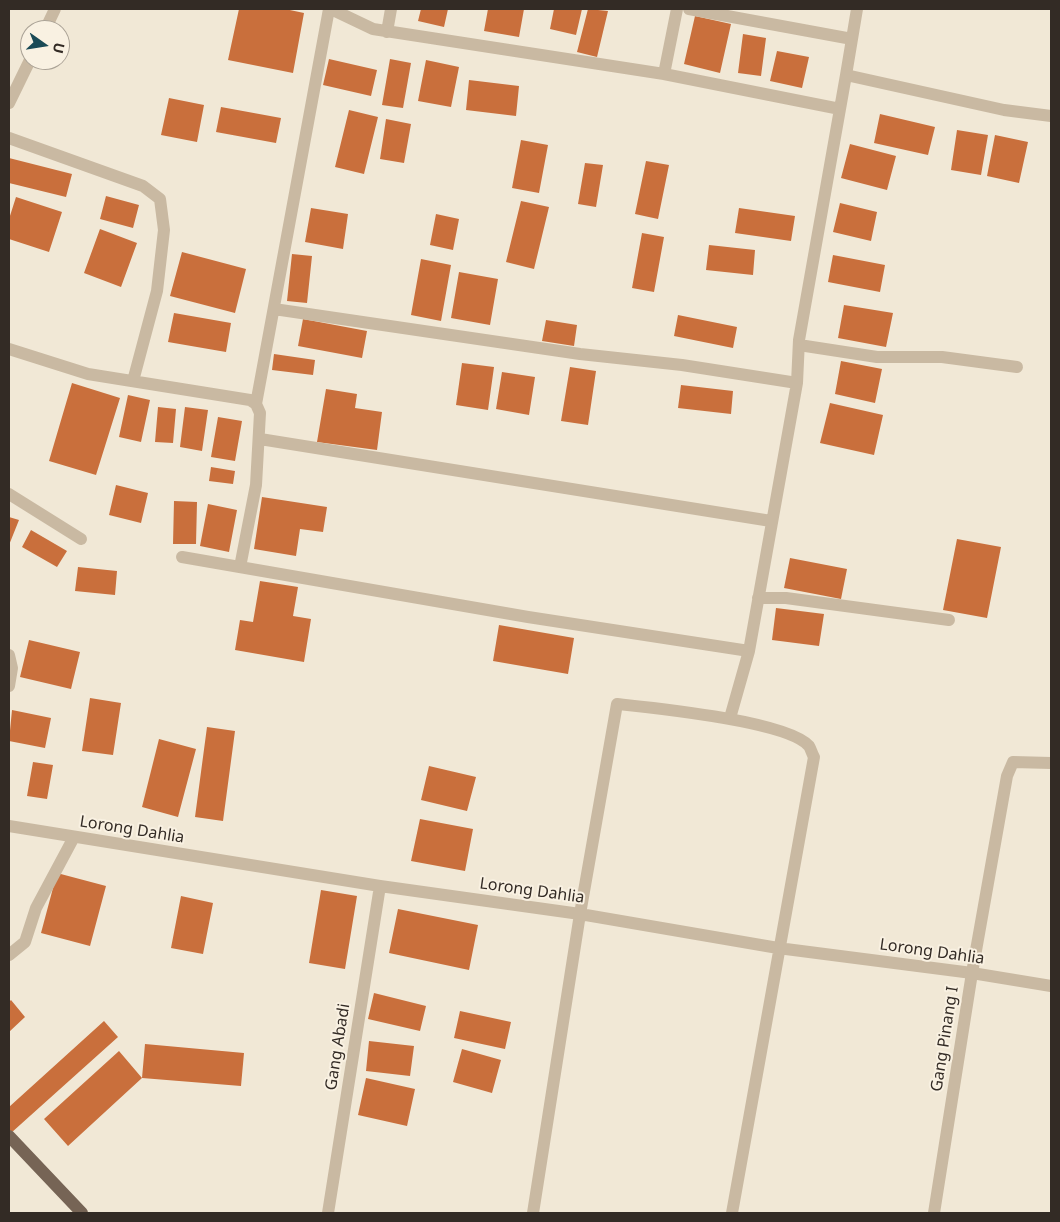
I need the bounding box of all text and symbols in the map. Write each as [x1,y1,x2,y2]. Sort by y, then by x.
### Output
north arrow [20,20,70,70]
text: U [49,41,70,56]
street label: Lorong Dahlia [78,812,186,848]
street label: Lorong Dahlia [478,874,586,908]
street label: Lorong Dahlia [878,935,986,969]
street label: Gang Pinang I [927,985,963,1093]
street label: Gang Abadi [322,1002,354,1092]

